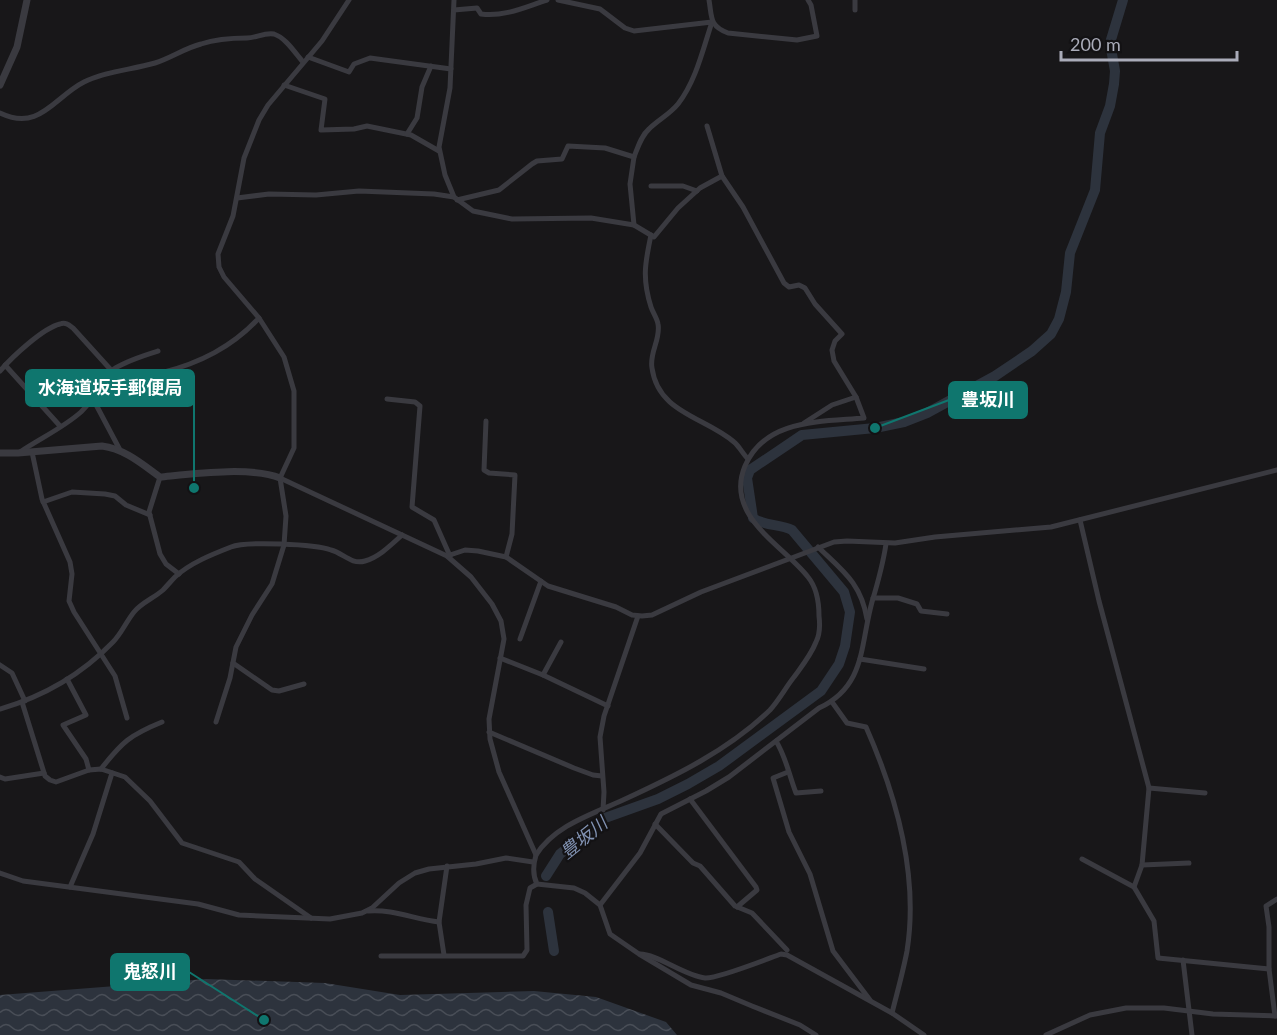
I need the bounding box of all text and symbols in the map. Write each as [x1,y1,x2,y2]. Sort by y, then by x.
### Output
scale bar [1061,24,1236,62]
text: 200 m [1070,33,1121,55]
callout: 水海道坂手郵便局 [26,370,194,406]
text: 水海道坂手郵便局 [38,376,182,398]
callout: 豊坂川 [949,382,1027,418]
text: 豊坂川 [961,388,1015,410]
water label: 豊坂川 [555,810,613,863]
callout: 鬼怒川 [111,954,189,990]
text: 鬼怒川 [123,960,177,982]

